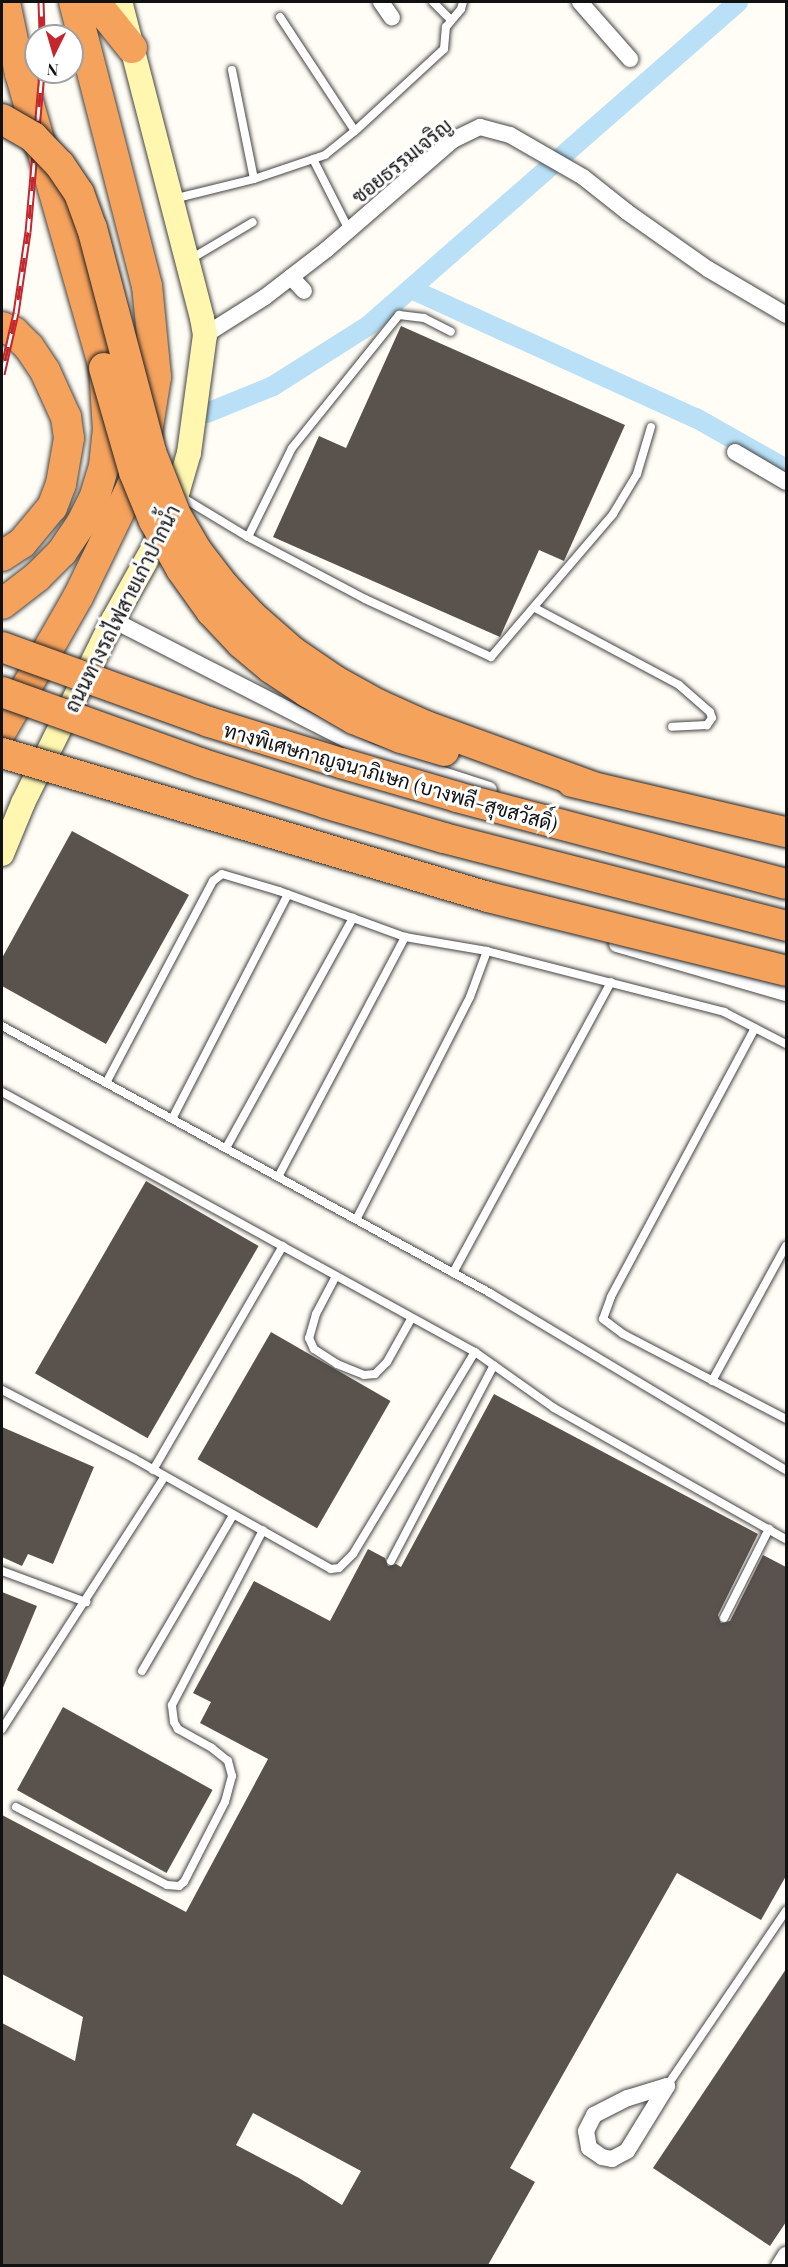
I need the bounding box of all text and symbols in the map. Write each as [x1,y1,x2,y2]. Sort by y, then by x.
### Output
north arrow [24,24,84,84]
text: N [46,59,59,81]
street label: ซอยธรรมเจริญ [346,112,456,208]
street label: ถนนทางรถไฟสายเก่าปากน้ำ [58,500,184,716]
street label: ทางพิเศษกาญจนาภิเษก (บางพลี-สุขสวัสดิ์) [221,717,561,835]

